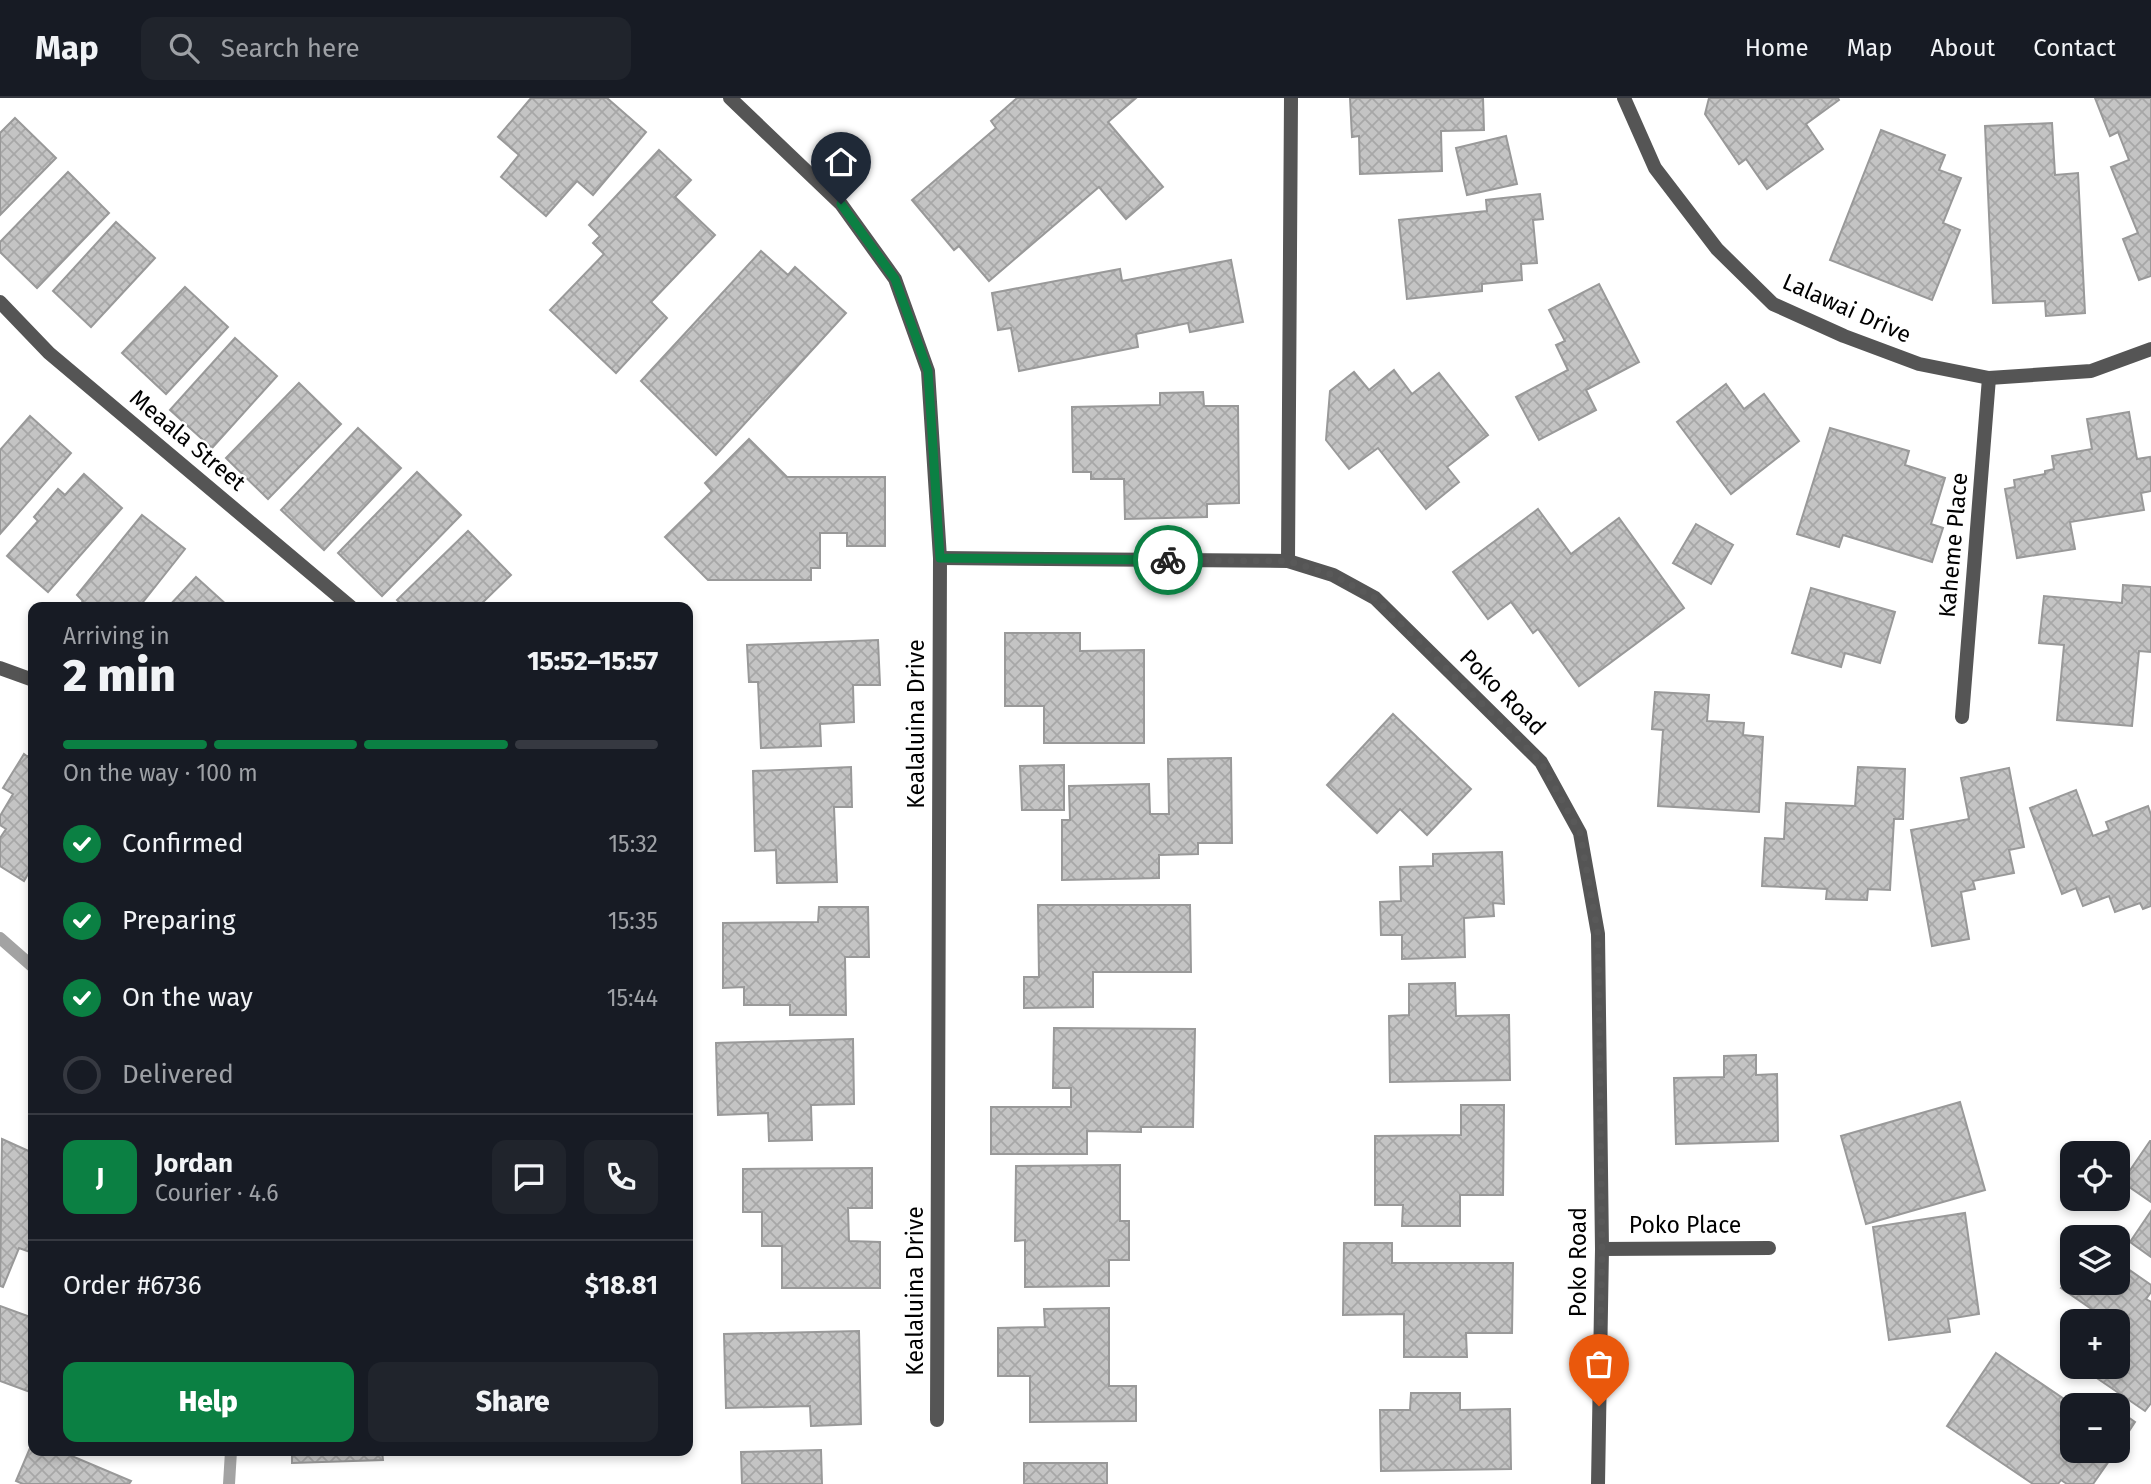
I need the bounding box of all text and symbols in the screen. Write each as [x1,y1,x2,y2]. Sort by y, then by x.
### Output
search box [141,17,631,80]
text: Map [35,28,99,68]
icon: search [165,29,203,67]
text: Search here [221,33,360,64]
text: Home [1745,34,1809,62]
text: Map [1847,34,1893,62]
text: About [1931,34,1995,62]
text: Contact [2033,34,2116,62]
pin [811,132,871,204]
icon: home [822,143,860,181]
street label: Lalawai Drive [1778,267,1916,349]
street label: Meaala Street [124,383,252,497]
street label: Kaheme Place [1933,471,1973,619]
courier [1133,525,1203,595]
icon: bike [1149,541,1187,579]
text: Arriving in [63,622,170,650]
street label: Kealaluina Drive [902,639,930,809]
street label: Poko Road [1454,643,1552,741]
text: 15:52–15:57 [527,646,658,677]
text: 2 min [63,648,176,703]
text: On the way · 100 m [63,759,258,787]
icon: check [63,825,101,863]
text: Confirmed [122,828,243,859]
text: 15:32 [608,830,658,858]
icon: check [63,902,101,940]
text: Preparing [122,905,235,936]
text: 15:35 [608,907,658,935]
icon: check [63,979,101,1017]
text: On the way [122,982,253,1013]
text: 15:44 [607,984,658,1012]
text: Delivered [122,1059,234,1090]
button: chat [492,1140,566,1214]
button: phone [584,1140,658,1214]
map controls [2060,1141,2130,1463]
button: locate [2060,1141,2130,1211]
text: Jordan [155,1148,233,1179]
text: J [96,1162,104,1193]
text: Courier · 4.6 [155,1179,279,1207]
street label: Kealaluina Drive [901,1206,929,1376]
street label: Poko Road [1564,1207,1592,1317]
street label: Poko Place [1629,1211,1741,1239]
button: layers [2060,1225,2130,1295]
text: Order #6736 [63,1270,202,1301]
text: $18.81 [585,1270,658,1301]
button: + [2060,1309,2130,1379]
pin [1569,1334,1629,1406]
icon: bag [1580,1345,1618,1383]
button: Help [63,1362,354,1442]
button: Share [368,1362,658,1442]
button: − [2060,1393,2130,1463]

